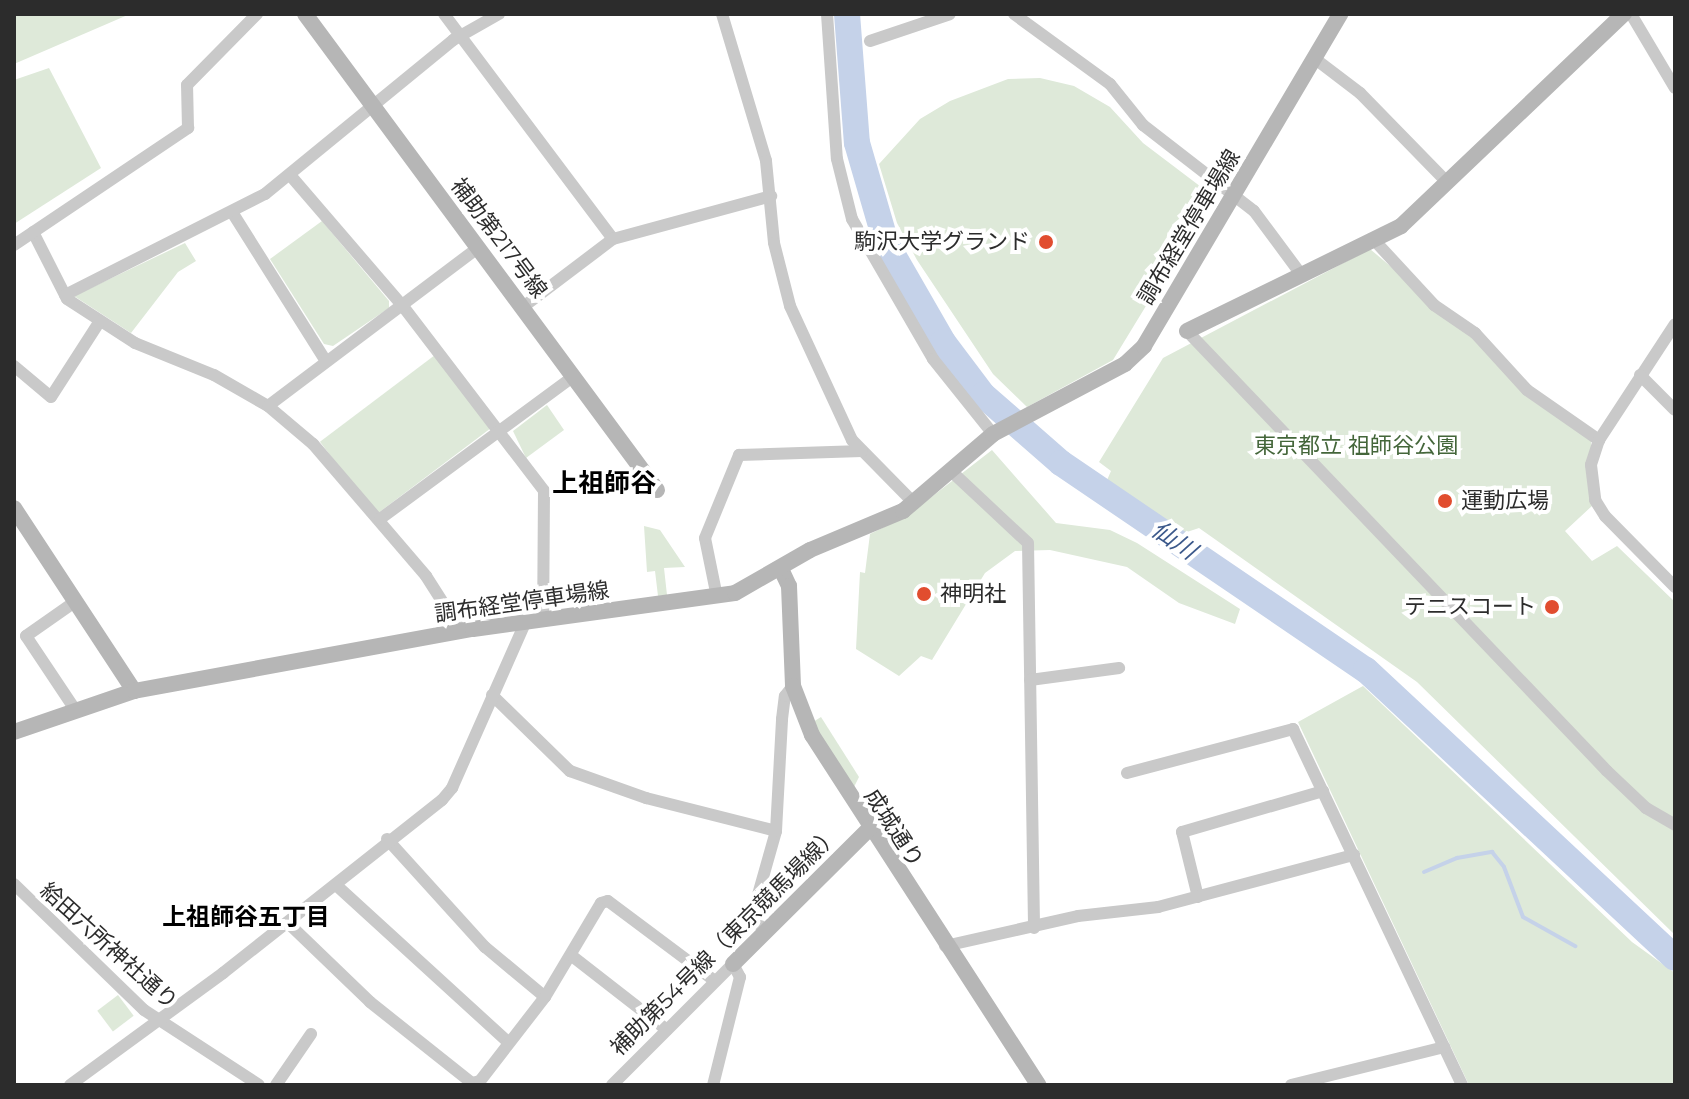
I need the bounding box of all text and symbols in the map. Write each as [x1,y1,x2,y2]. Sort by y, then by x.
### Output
street label: 調布経堂停車場線 [1132,145,1246,309]
street label: 補助第217号線 [445,173,553,303]
place label: 駒沢大学グランド [854,229,1030,255]
marker: 駒沢大学グランド [1037,233,1055,251]
park label: 東京都立 祖師谷公園 [1254,433,1458,459]
district label: 上祖師谷 [552,468,656,500]
place label: 運動広場 [1461,488,1549,514]
marker: 運動広場 [1436,492,1454,510]
water label: 仙川 [1146,515,1202,565]
street label: 調布経堂停車場線 [433,577,611,627]
place label: 神明社 [940,581,1006,607]
marker: 神明社 [915,585,933,603]
place label: テニスコート [1404,594,1536,620]
marker: テニスコート [1543,598,1561,616]
street label: 成城通り [859,784,929,872]
street label: 補助第54号線（東京競馬場線） [605,821,845,1061]
street label: 給田六所神社通り [35,877,183,1015]
district label: 上祖師谷五丁目 [162,903,330,931]

